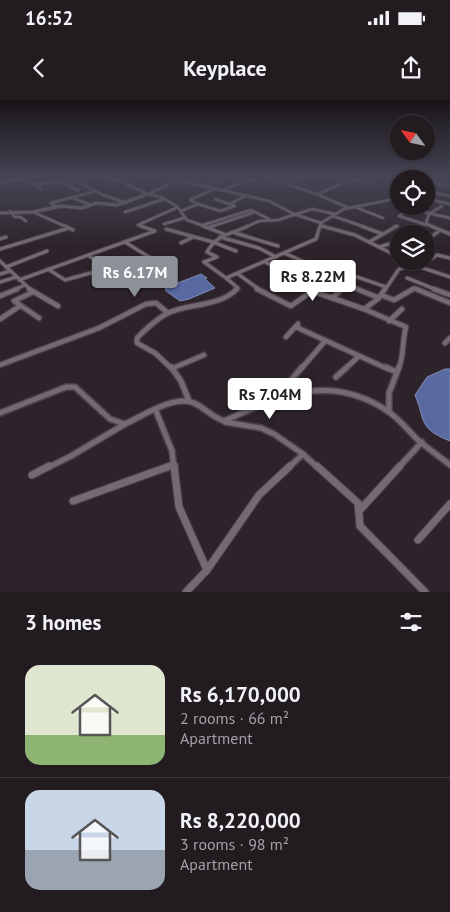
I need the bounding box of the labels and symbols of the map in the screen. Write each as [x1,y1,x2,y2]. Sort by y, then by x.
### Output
north arrow [390,115,435,160]
pin: Rs 6.17M [83,256,187,298]
pin: Rs 8.22M [261,260,365,302]
pin: Rs 7.04M [218,378,322,420]

